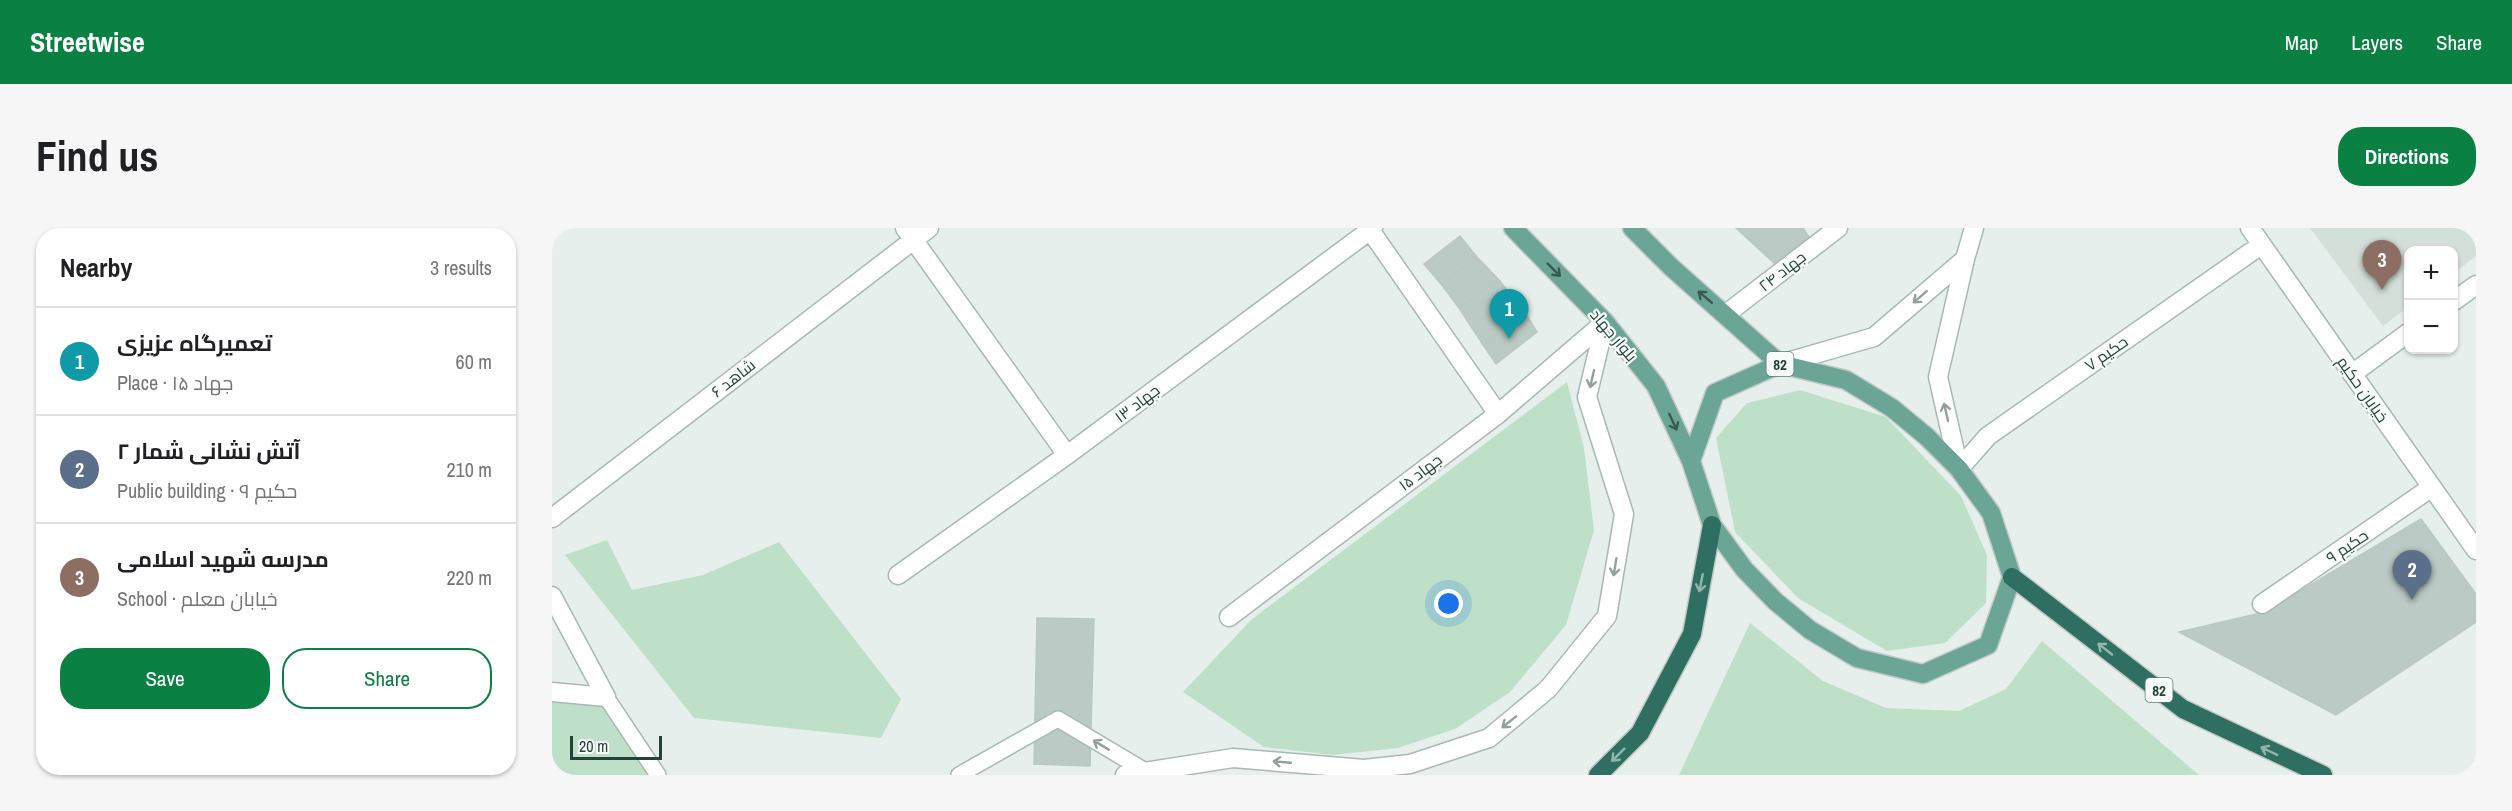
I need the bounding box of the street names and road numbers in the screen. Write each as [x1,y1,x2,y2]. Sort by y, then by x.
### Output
street label: جهاد ۲۴ [1754,246,1810,296]
street label: بلوار جهاد [1585,304,1643,366]
street label: حکیم ۷ [2080,330,2133,377]
street label: خیابان حکیم [2331,351,2394,427]
road number: 82 [1766,352,1794,376]
street label: شاهد ۶ [706,354,760,402]
street label: جهاد ۱۳ [1110,379,1164,427]
street label: جهاد ۱۵ [1394,448,1446,496]
street label: حکیم ۹ [2322,524,2373,569]
road number: 82 [2146,678,2172,702]

